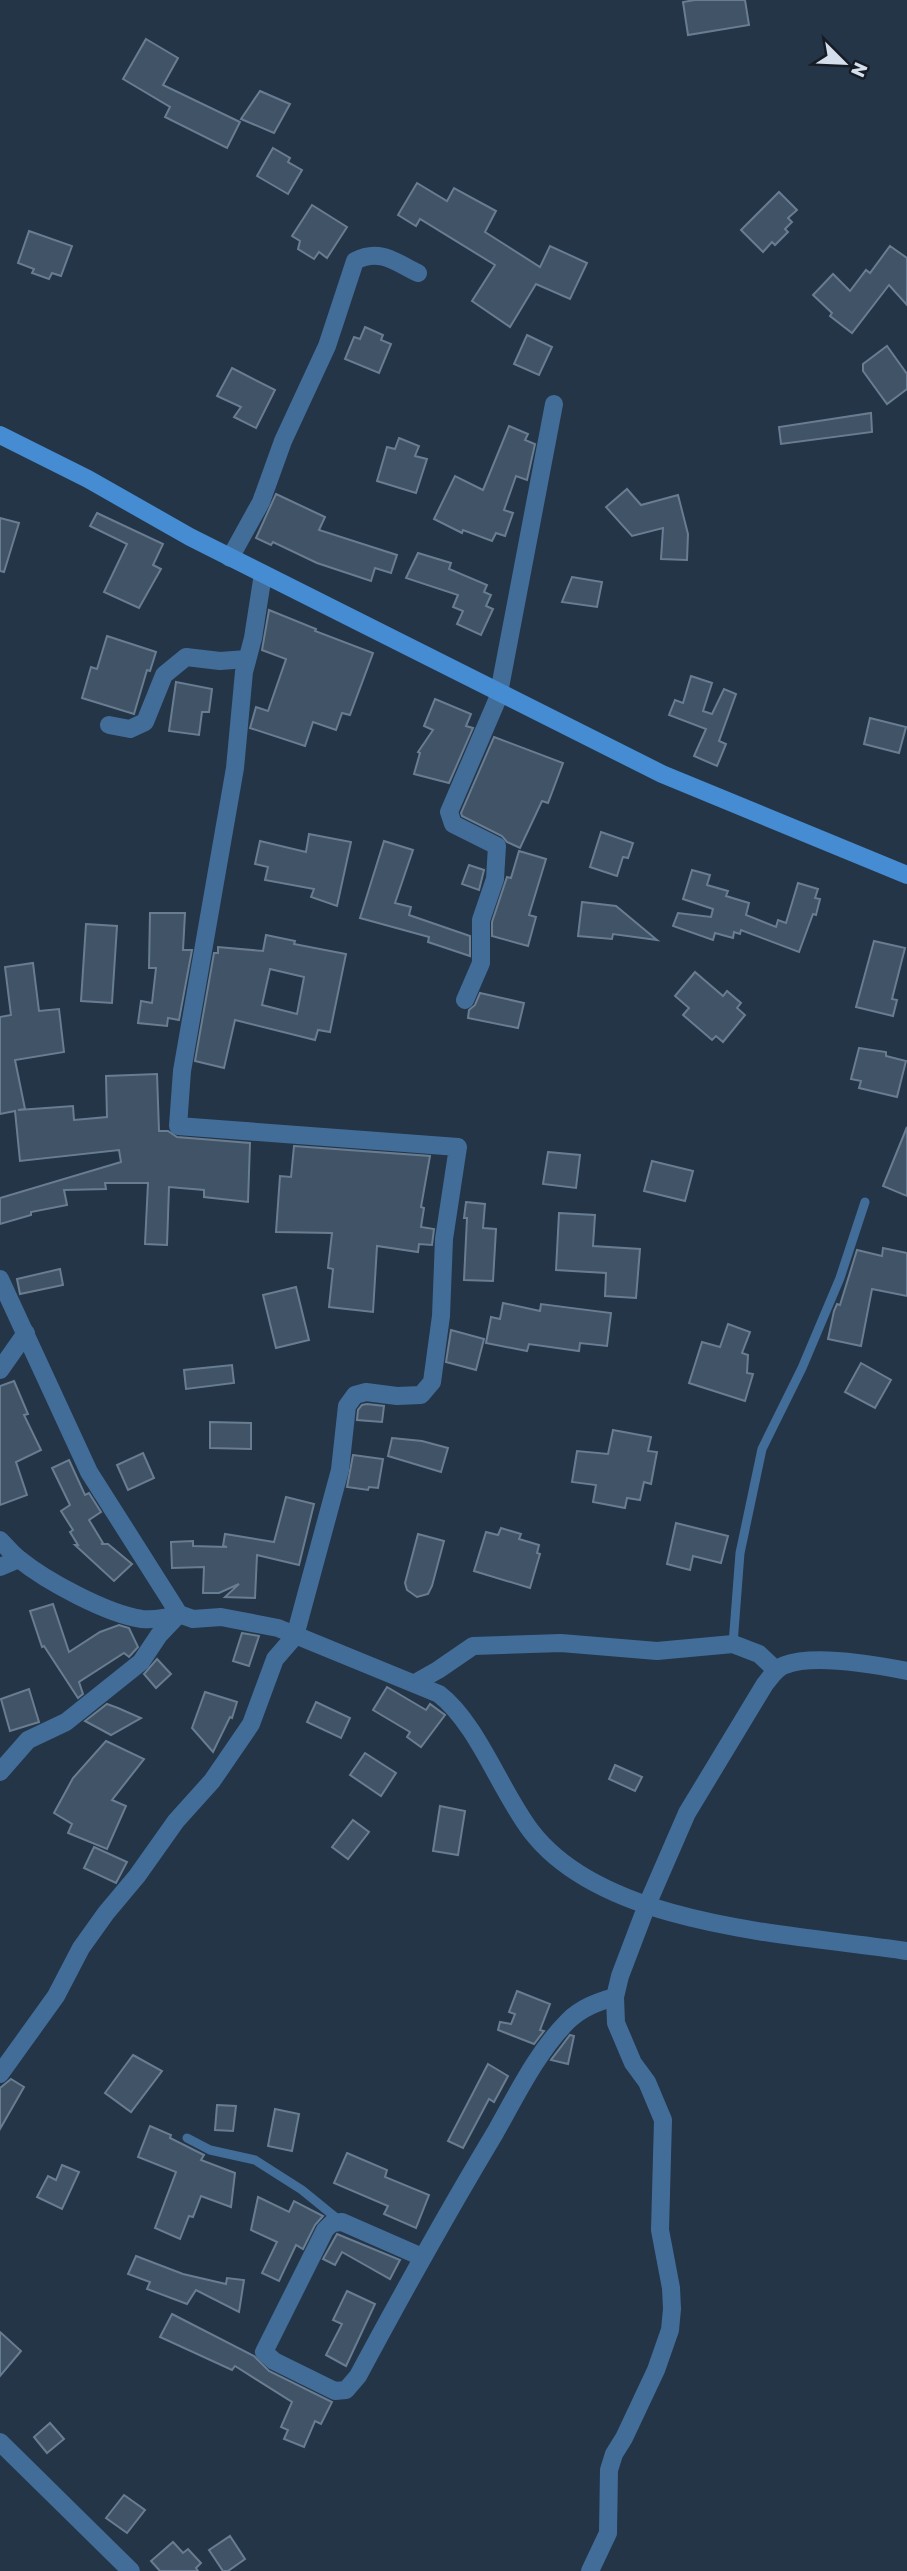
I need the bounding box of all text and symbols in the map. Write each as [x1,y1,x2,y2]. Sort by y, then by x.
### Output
north arrow [809,28,879,98]
text: N [846,59,872,81]

